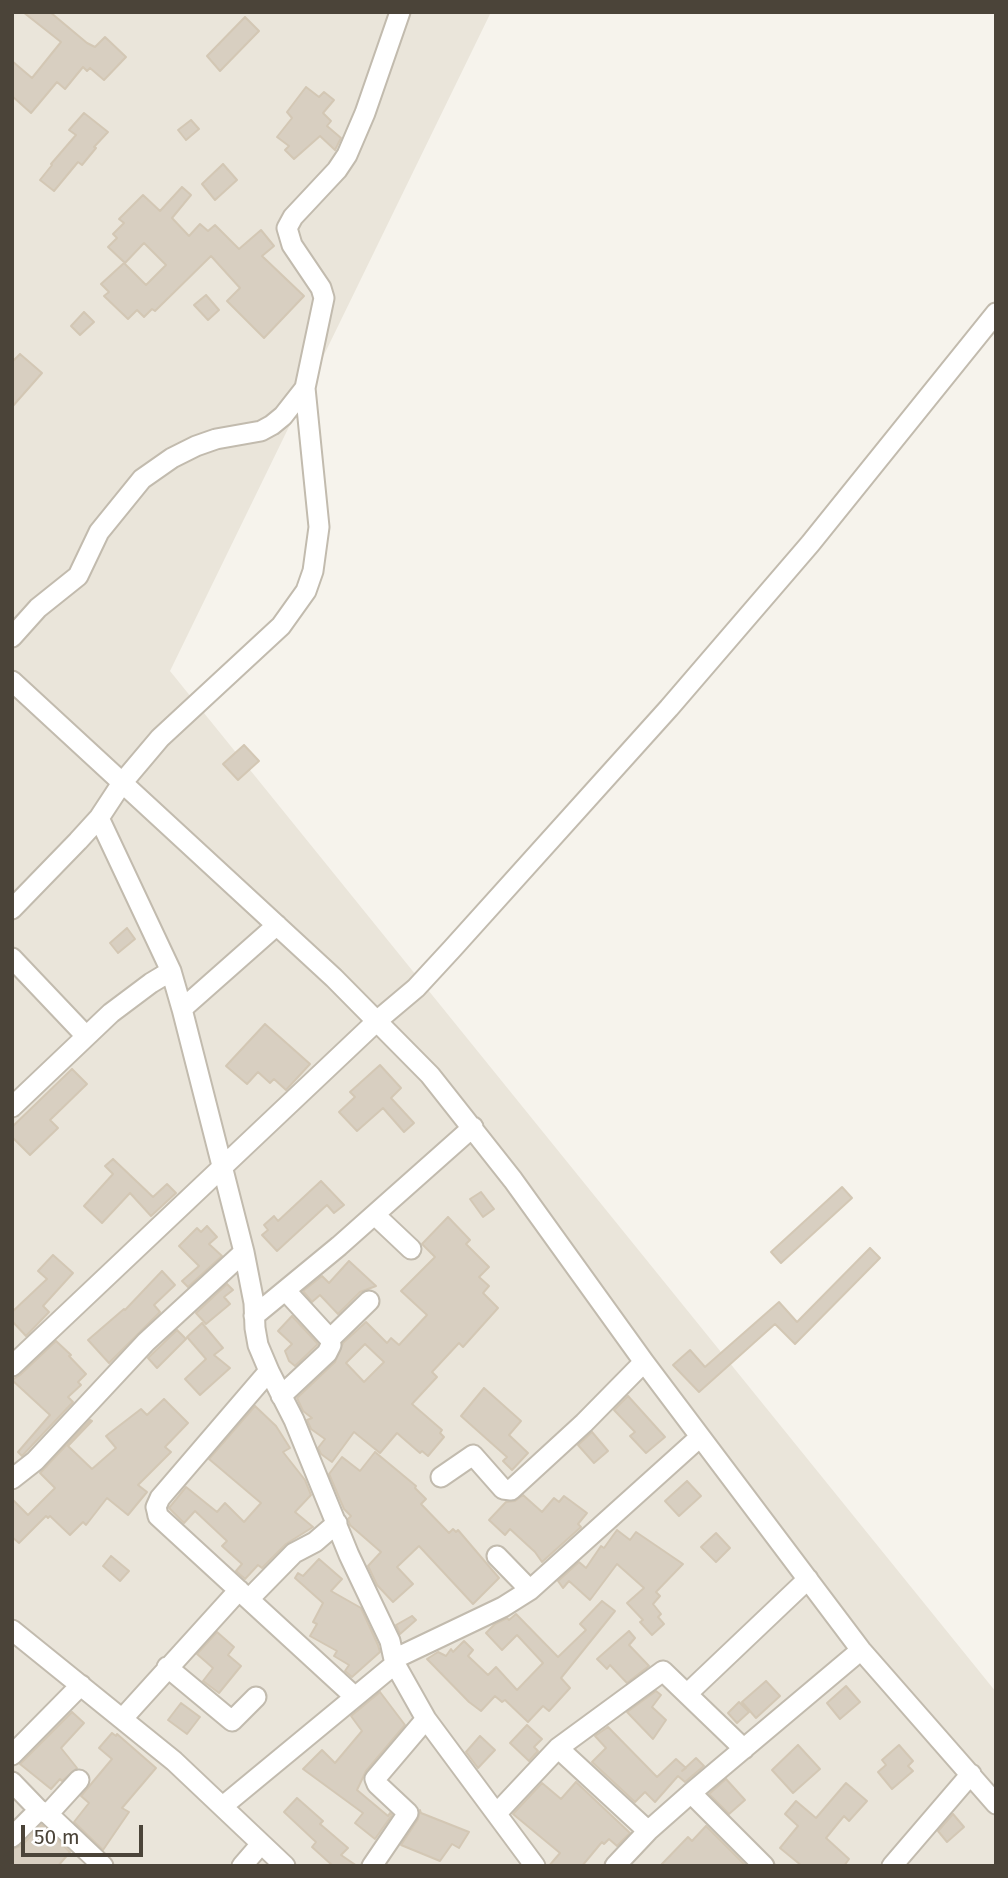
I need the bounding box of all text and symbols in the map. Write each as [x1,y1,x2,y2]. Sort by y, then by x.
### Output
scale bar [24,1812,147,1856]
text: 50 m [34,1824,80,1850]

